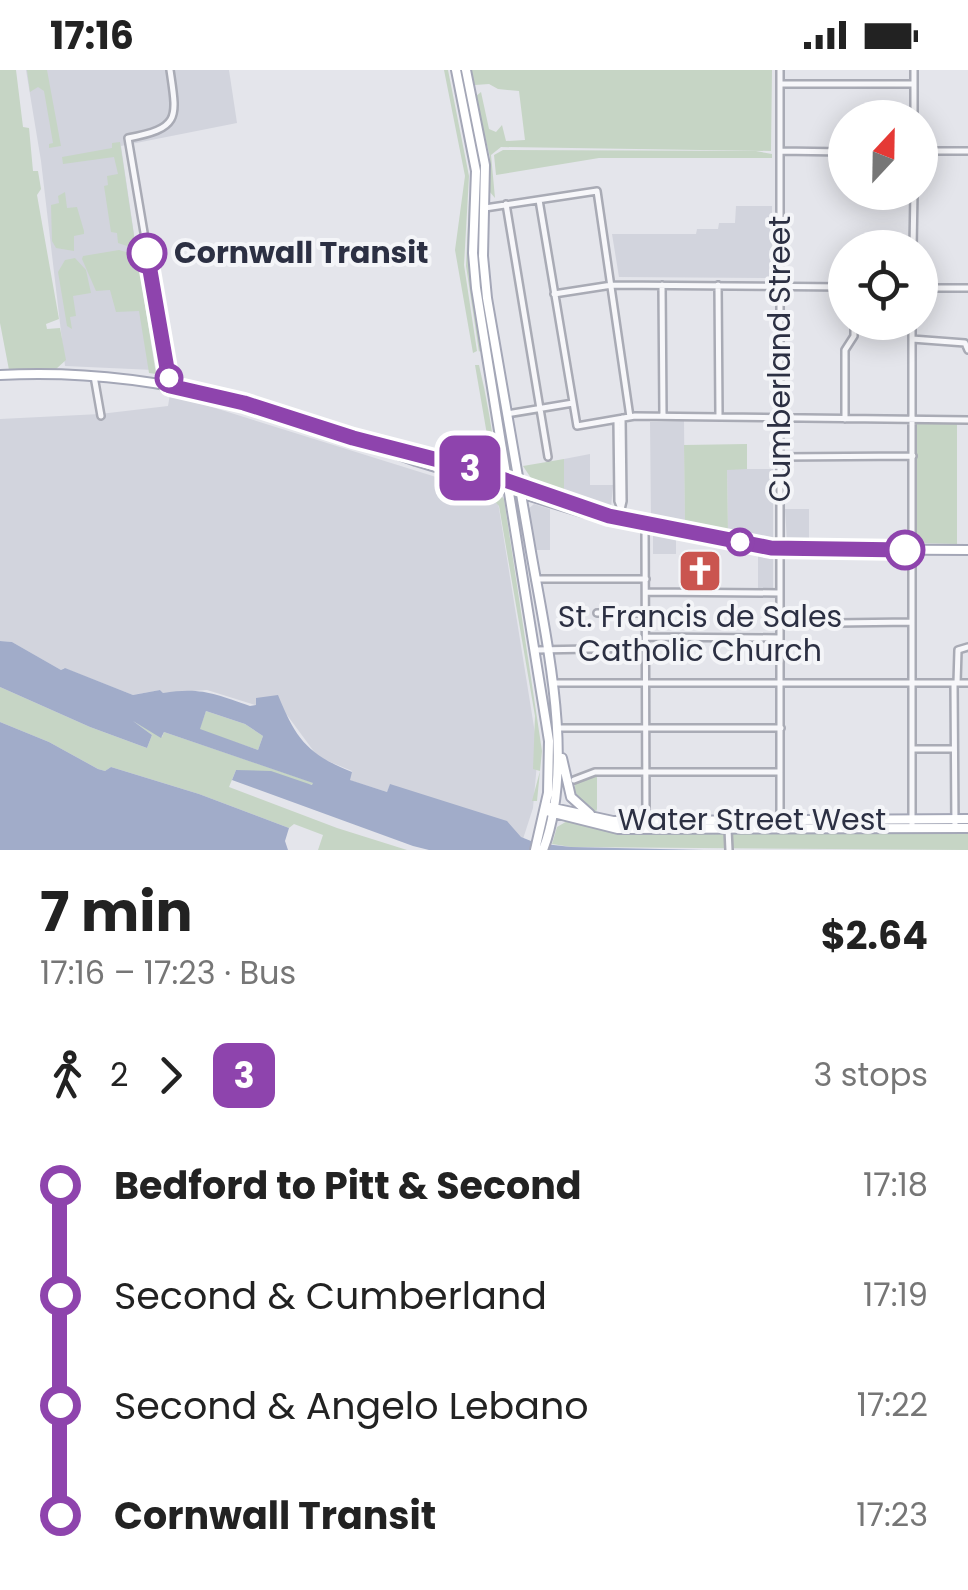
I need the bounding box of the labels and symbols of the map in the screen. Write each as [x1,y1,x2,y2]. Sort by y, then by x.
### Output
north arrow [828,100,938,210]
street label: Cumberland Street [758,216,801,502]
place label: Cornwall Transit [174,231,428,274]
marker: Cornwall Transit [128,234,166,272]
unlabelled marker [156,365,182,391]
line badge: 3 [438,436,502,500]
unlabelled marker [727,529,753,555]
unlabelled marker [886,531,924,569]
church icon: St. Francis de Sales Catholic Church [677,548,723,594]
place label: St. Francis de Sales Catholic Church [558,595,842,672]
street label: Water Street West [618,798,886,841]

